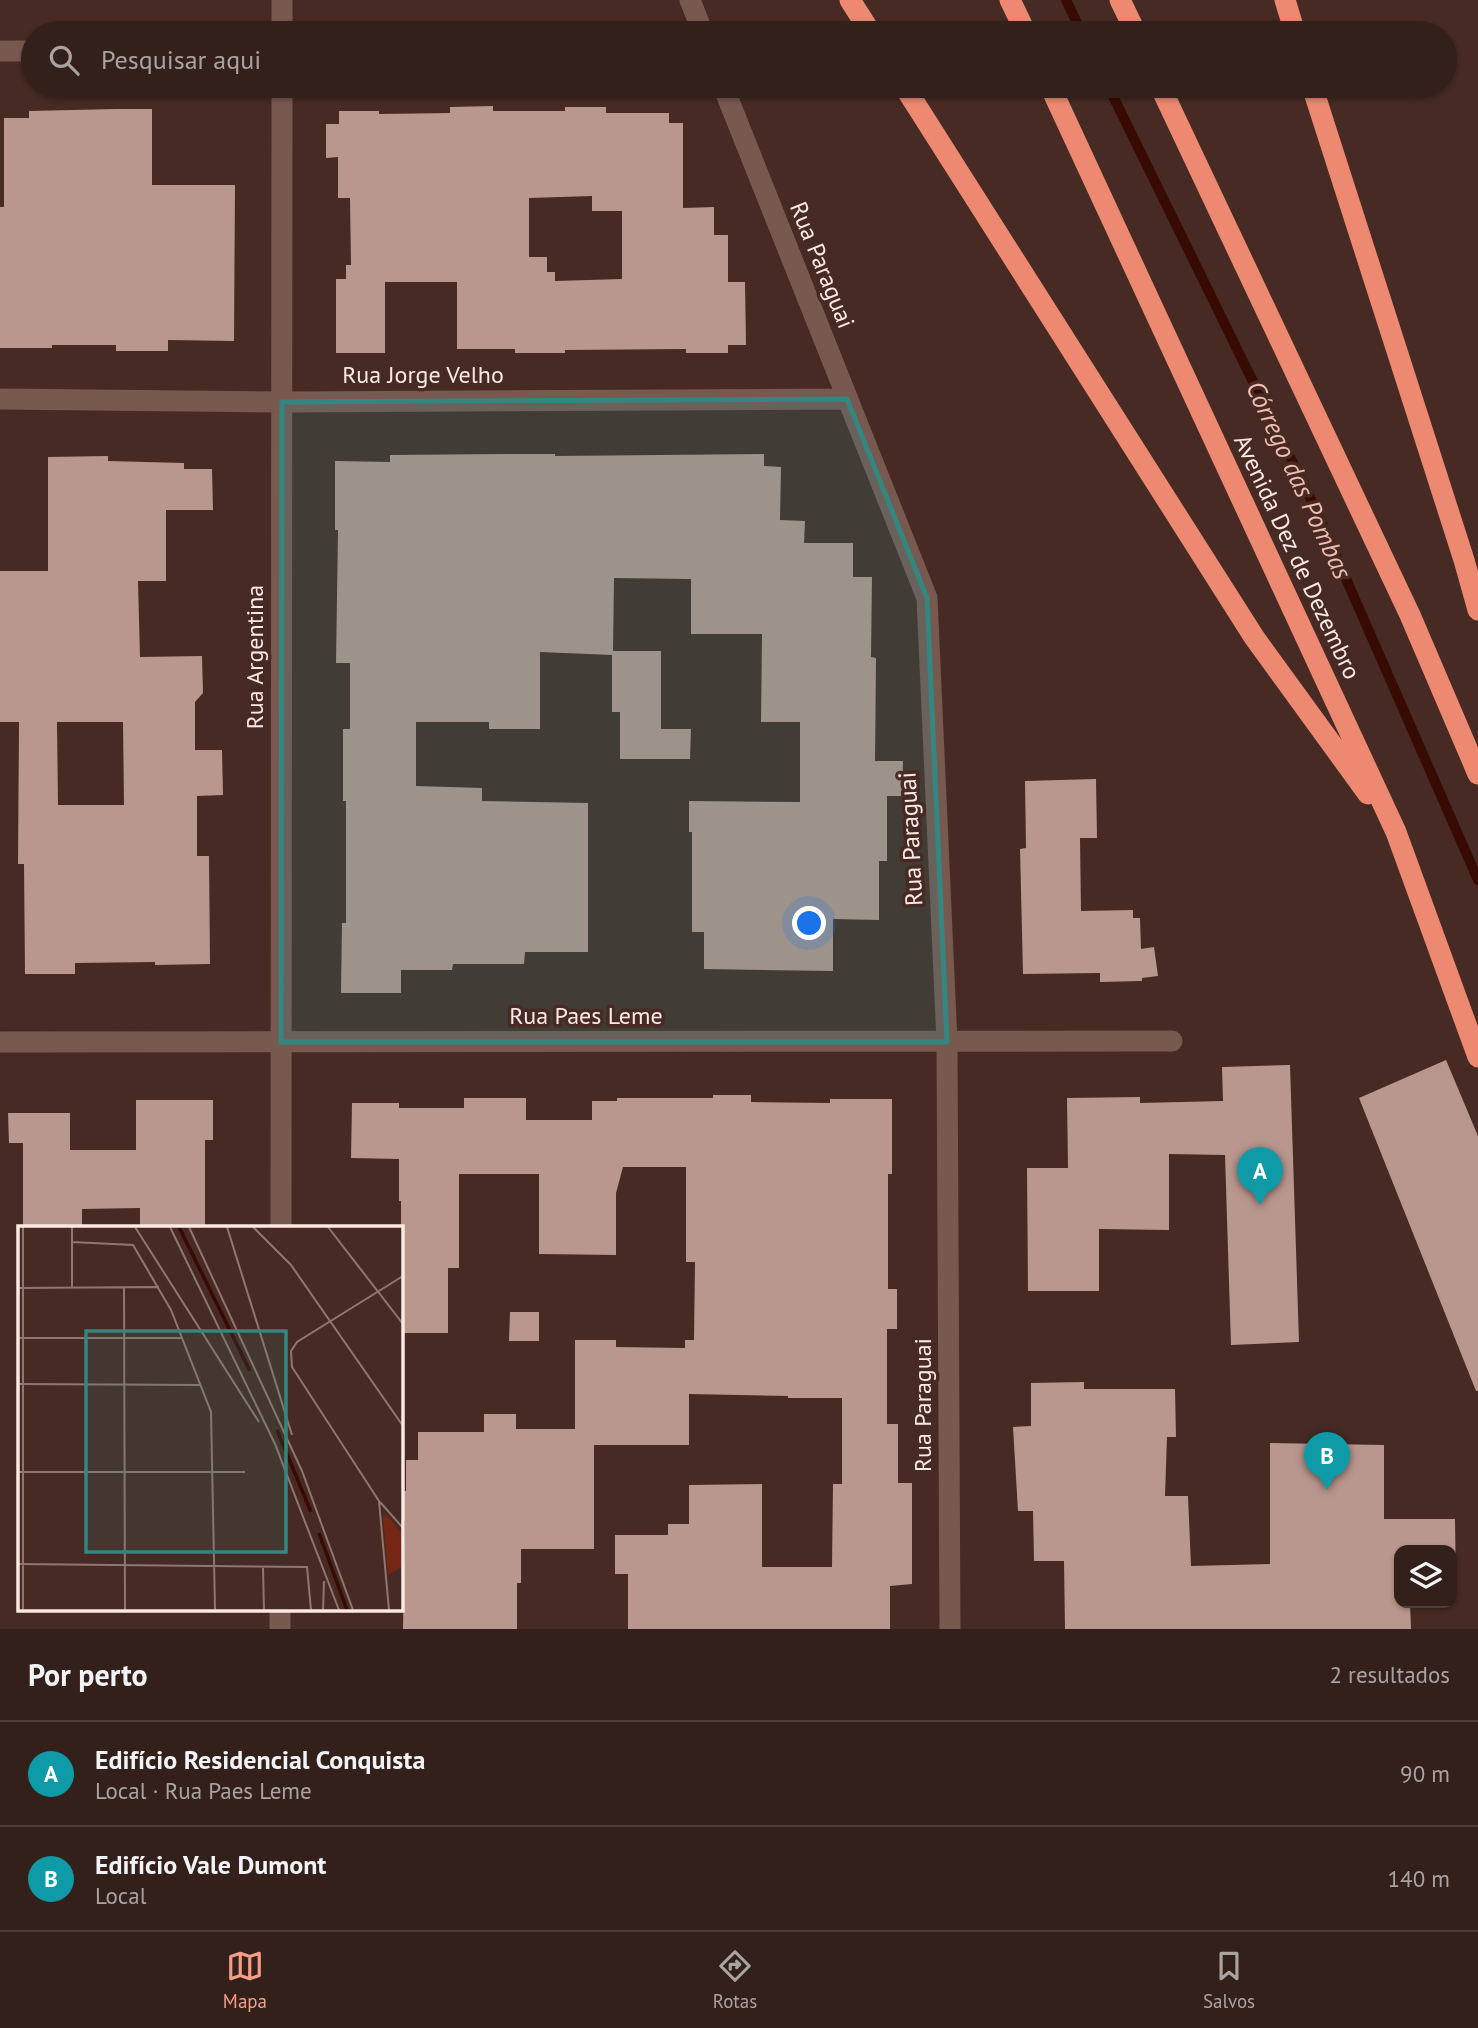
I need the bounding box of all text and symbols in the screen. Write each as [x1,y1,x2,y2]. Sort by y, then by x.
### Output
search box [21,21,1457,98]
icon: search [45,41,83,79]
text: Pesquisar aqui [101,43,261,76]
street label: Rua Paraguai [783,197,862,333]
street label: Rua Jorge Velho [342,359,504,390]
water label: Córrego das Pombas [1239,376,1360,585]
street label: Avenida Dez de Dezembro [1227,429,1368,684]
street label: Rua Argentina [239,585,270,729]
street label: Rua Paraguai [892,771,929,907]
your location [792,906,826,940]
street label: Rua Paes Leme [509,1000,663,1031]
pin: A [1237,1147,1283,1205]
inset map [18,1226,402,1612]
street label: Rua Paraguai [907,1338,938,1472]
pin: B [1304,1432,1350,1490]
map controls [1394,1545,1457,1608]
button: layers [1394,1545,1457,1608]
text: Por perto [28,1655,148,1694]
text: 2 resultados [1329,1660,1450,1689]
text: Edifício Residencial Conquista [95,1743,425,1776]
text: A [44,1759,58,1788]
text: 90 m [1400,1759,1450,1788]
text: Local · Rua Paes Leme [95,1776,312,1805]
text: Edifício Vale Dumont [95,1848,326,1881]
text: B [44,1864,58,1893]
text: 140 m [1388,1864,1450,1893]
text: Local [95,1881,146,1910]
tab: Mapa [223,1947,267,2013]
tab: Rotas [713,1947,757,2013]
tab: Salvos [1203,1947,1255,2013]

